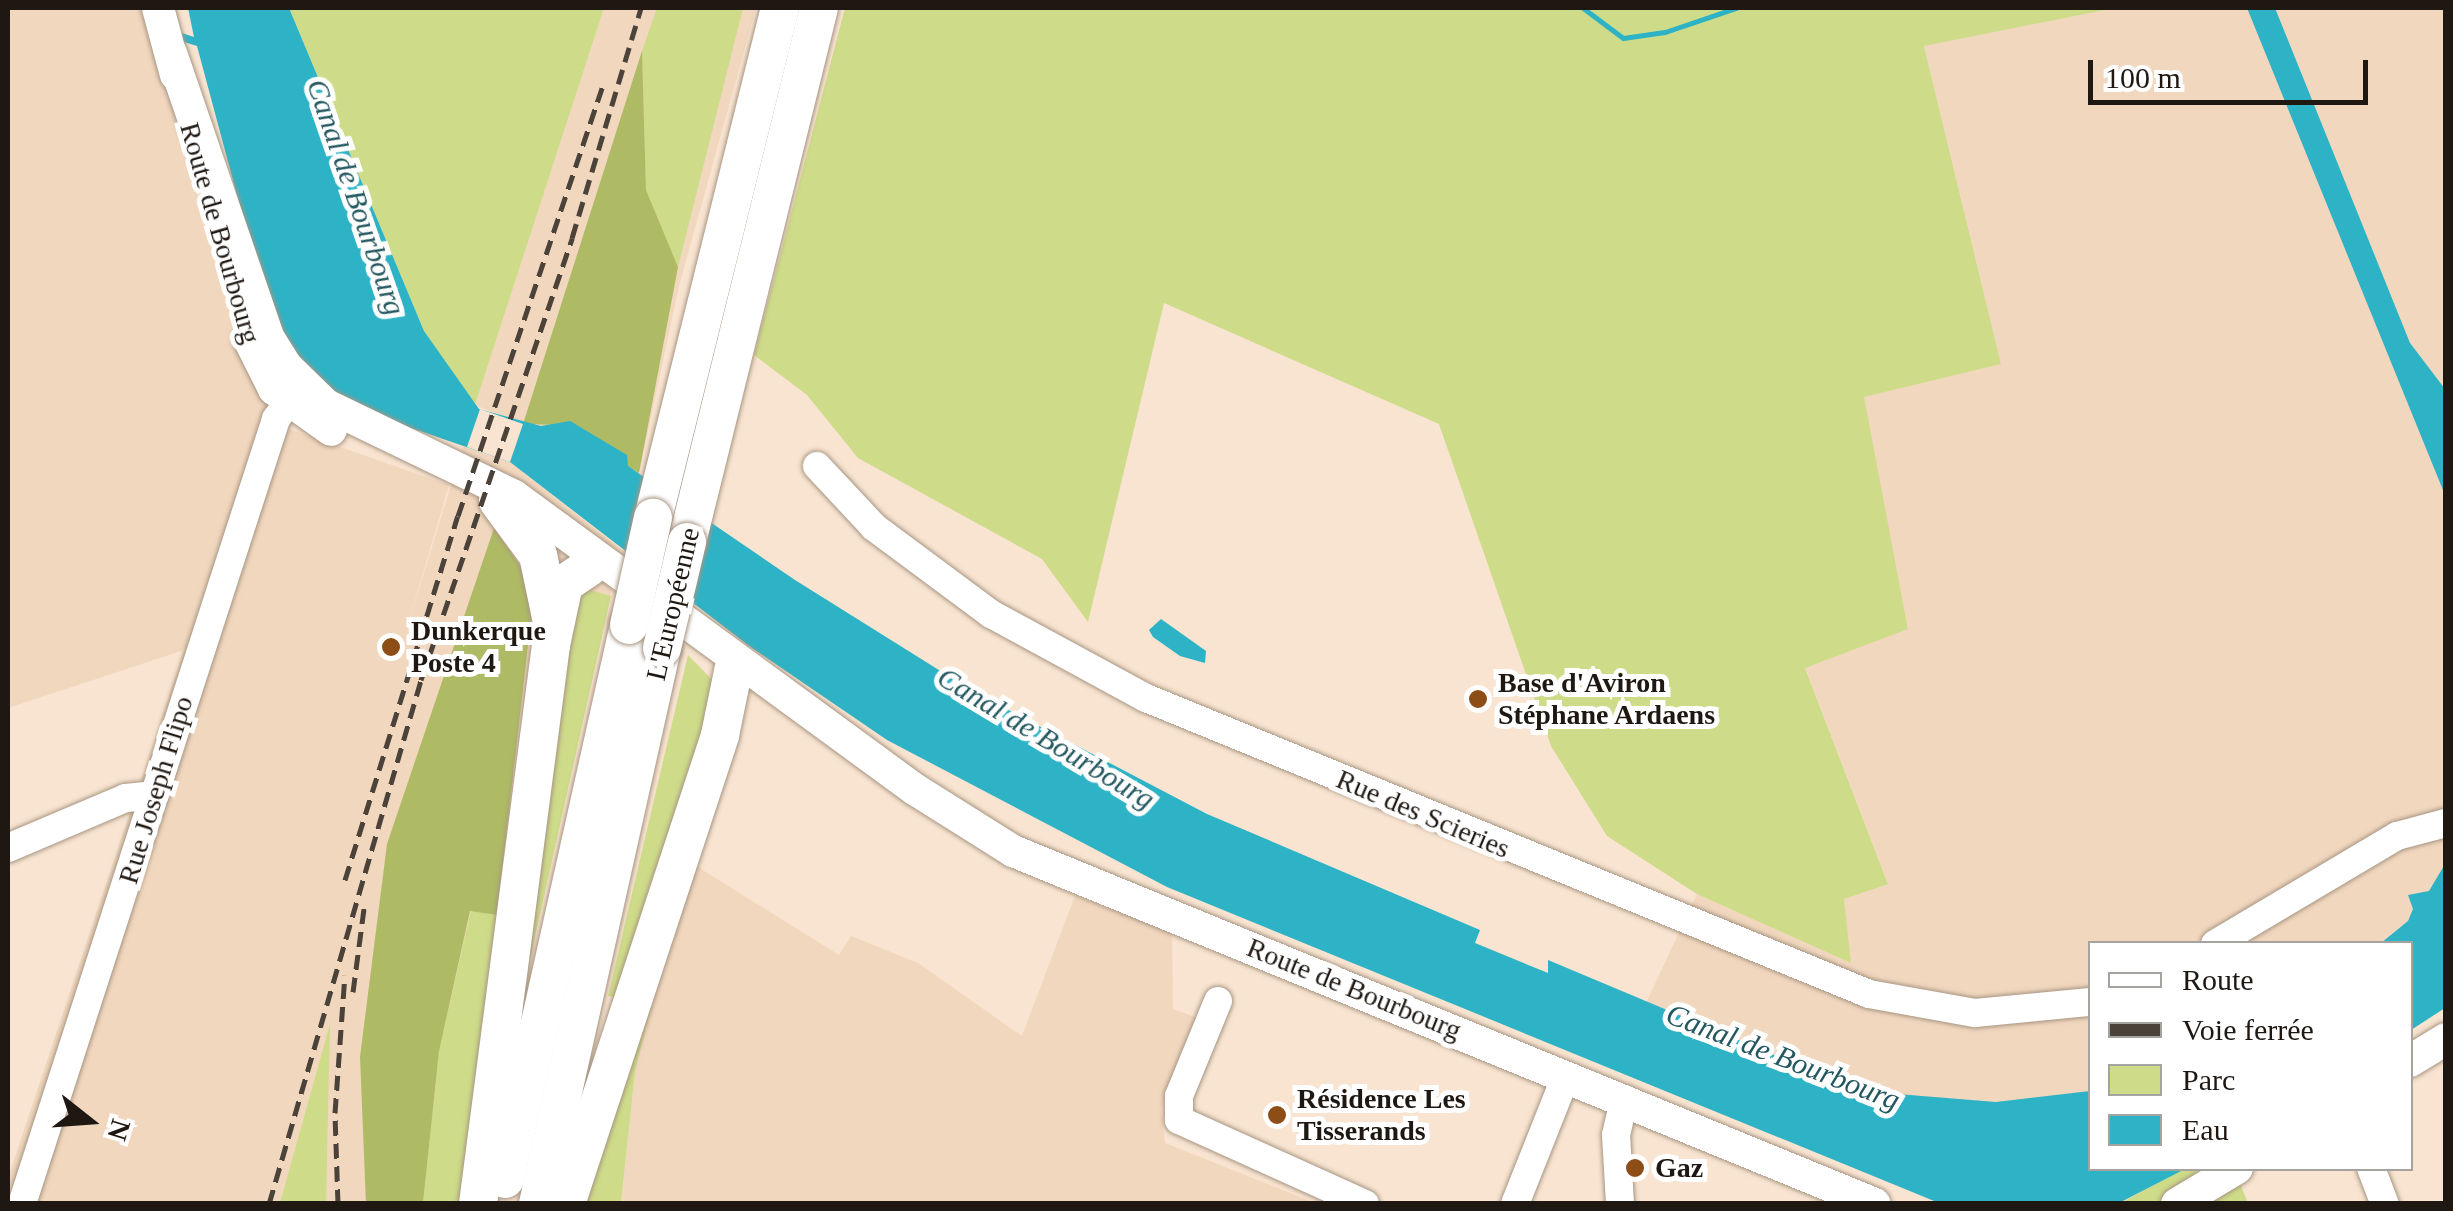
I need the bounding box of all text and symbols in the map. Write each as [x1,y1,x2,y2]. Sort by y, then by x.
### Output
scale bar [2093,40,2373,102]
text: 100 m [2105,61,2181,94]
water label: Canal de Bourbourg [299,74,413,320]
street label: Route de Bourbourg [172,119,268,347]
street label: L'Européenne [639,524,707,684]
place label: Dunkerque Poste 4 [411,614,546,680]
marker: Dunkerque Poste 4 [380,636,402,658]
water label: Canal de Bourbourg [931,659,1161,817]
place label: Base d'Aviron Stéphane Ardaens [1498,666,1717,732]
marker: Base d'Aviron Stéphane Ardaens [1467,688,1489,710]
street label: Rue Joseph Flipo [112,692,200,888]
street label: Rue des Scieries [1331,762,1515,866]
street label: Route de Bourbourg [1242,931,1466,1047]
legend [2088,941,2413,1171]
text: Route [2182,963,2254,996]
water label: Canal de Bourbourg [1661,996,1905,1118]
text: Voie ferrée [2182,1013,2314,1046]
text: Parc [2182,1063,2235,1096]
north arrow [40,1071,140,1171]
place label: Résidence Les Tisserands [1297,1082,1466,1148]
marker: Résidence Les Tisserands [1266,1104,1288,1126]
text: Eau [2182,1113,2229,1146]
text: N [101,1116,137,1144]
place label: Gaz [1655,1151,1703,1185]
marker: Gaz [1624,1157,1646,1179]

